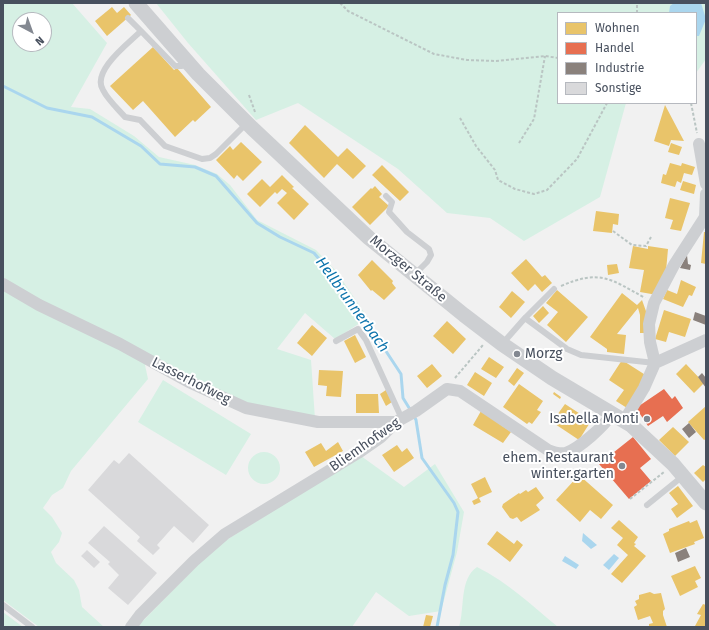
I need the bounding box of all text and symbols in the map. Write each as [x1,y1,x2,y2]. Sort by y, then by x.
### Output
north arrow [12,12,52,52]
legend [557,12,697,104]
text: Wohnen [595,21,639,35]
text: N [33,33,47,48]
text: Handel [595,41,634,55]
text: Industrie [595,61,644,75]
text: Sonstige [595,81,642,95]
street label: Morzger Straße [366,232,450,306]
water label: Hellbrunnerbach [311,254,393,356]
place label: Morzg [525,346,563,362]
marker: Morzg [512,349,522,359]
street label: Lasserhofweg [149,354,233,408]
place label: Isabella Monti [549,411,639,427]
marker: Isabella Monti [642,414,652,424]
street label: Bliemhofweg [327,415,403,475]
place label: ehem. Restaurant winter.garten [503,450,614,482]
marker: ehem. Restaurant winter.garten [617,461,627,471]

